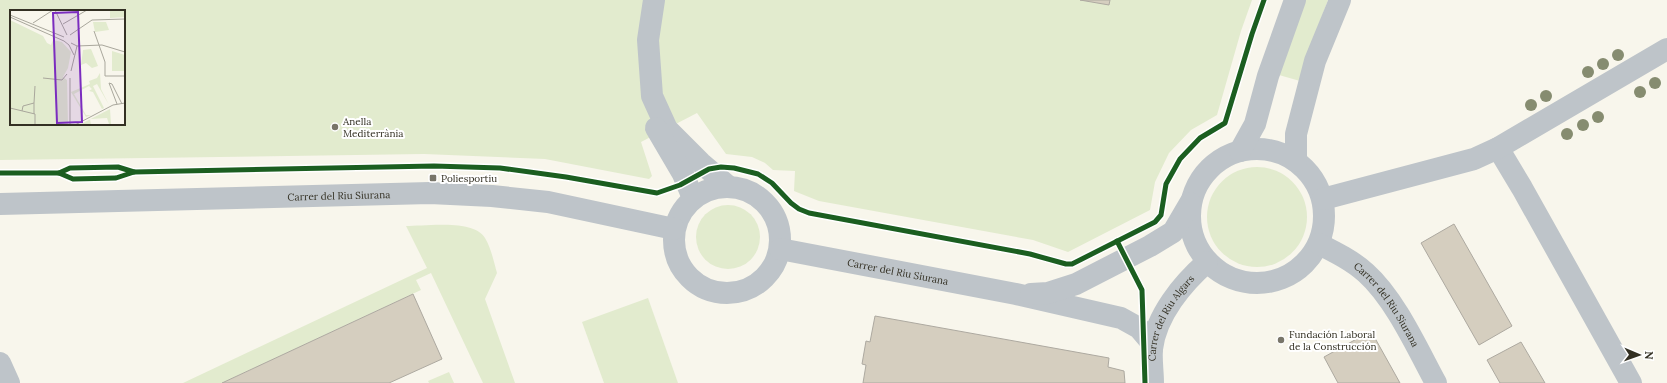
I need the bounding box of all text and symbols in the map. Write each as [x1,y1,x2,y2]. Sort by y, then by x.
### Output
inset map [10,10,125,125]
place label: Anella Mediterrània [342,115,404,140]
marker: Anella Mediterrània [330,122,340,132]
place label: Poliesportiu [441,172,497,185]
marker: Poliesportiu [428,173,438,183]
street label: Carrer del Riu Siurana [287,188,390,203]
street label: Carrer del Riu Siurana [846,255,950,287]
street label: Carrer del Riu Siurana [1351,259,1422,349]
street label: Carrer del Riu Algars [1145,272,1197,361]
place label: Fundación Laboral de la Construcción [1289,328,1377,353]
marker: Fundación Laboral de la Construcción [1276,335,1286,345]
north arrow [1619,335,1659,375]
text: N [1642,351,1656,360]

